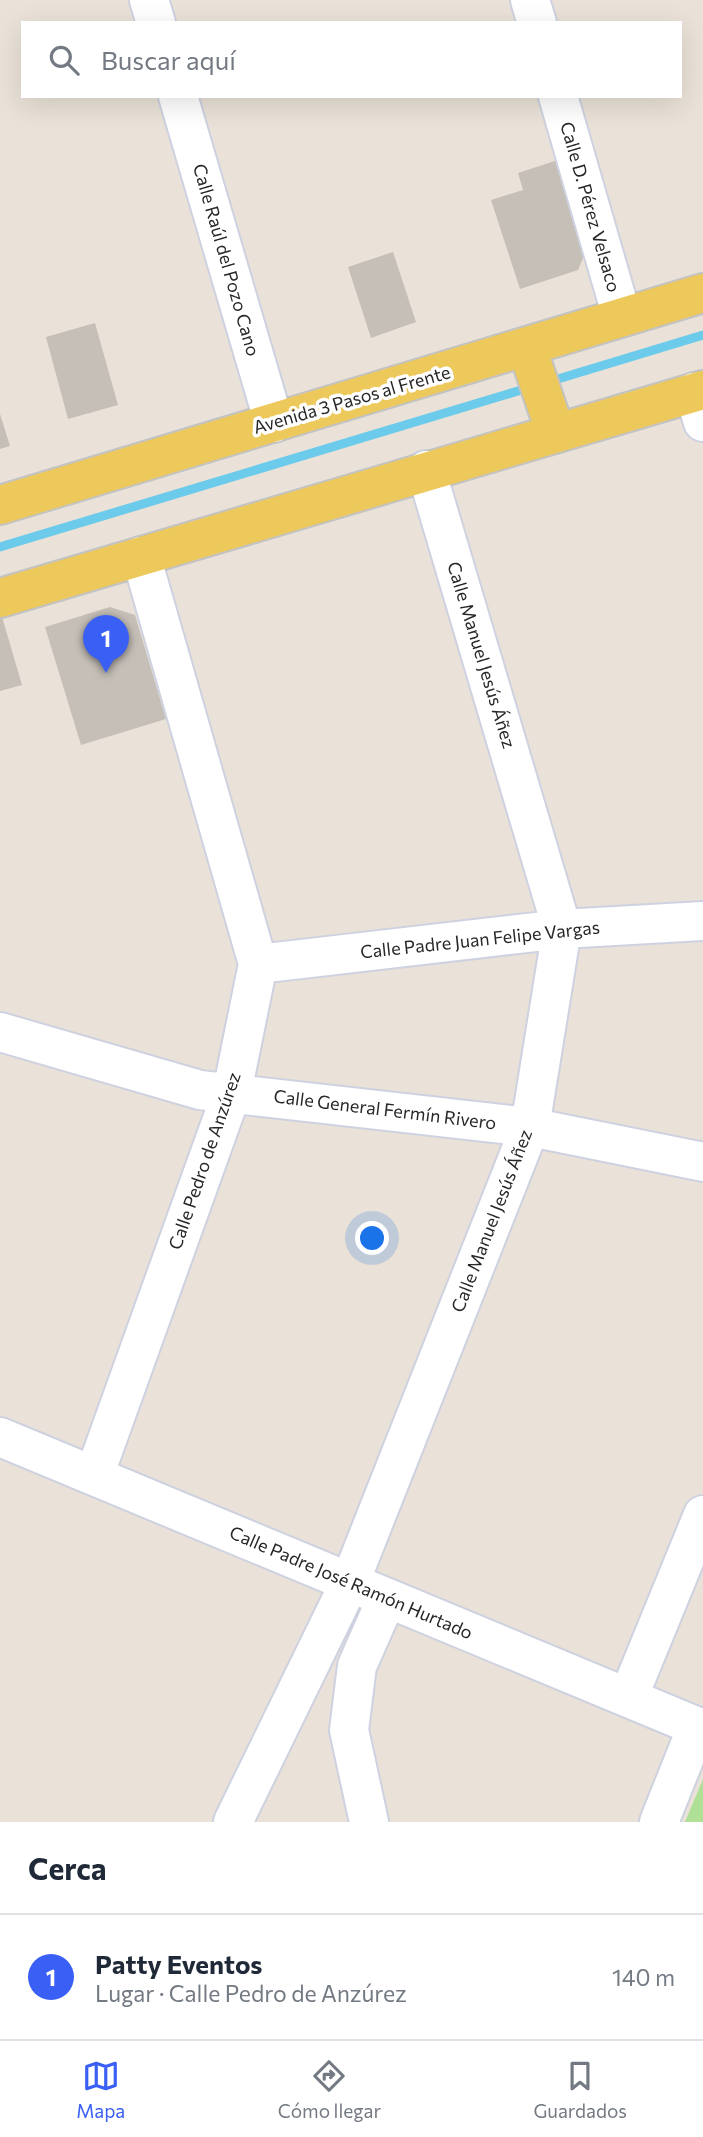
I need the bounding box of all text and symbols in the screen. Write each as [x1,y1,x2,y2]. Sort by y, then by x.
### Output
search box [21,21,682,98]
icon: search [45,41,83,79]
text: Buscar aquí [101,44,236,75]
street label: Calle D. Pérez Velsaco [556,119,626,294]
street label: Calle Raúl del Pozo Cano [189,161,265,358]
street label: Avenida 3 Pasos al Frente [251,360,453,438]
street label: Calle Manuel Jesús Áñez [443,559,521,751]
pin: 1 [83,615,129,673]
street label: Calle Padre Juan Felipe Vargas [359,915,601,963]
street label: Calle Pedro de Anzúrez [163,1069,245,1252]
street label: Calle General Fermín Rivero [273,1084,498,1134]
street label: Calle Manuel Jesús Áñez [446,1126,536,1315]
your location [355,1221,389,1255]
street label: Calle Padre José Ramón Hurtado [226,1521,476,1643]
text: Cerca [28,1849,107,1886]
text: Patty Eventos [95,1948,262,1979]
text: 1 [46,1963,56,1991]
text: 140 m [612,1963,675,1991]
text: Lugar · Calle Pedro de Anzúrez [95,1979,407,2007]
tab: Mapa [76,2057,125,2122]
tab: Cómo llegar [278,2057,381,2122]
tab: Guardados [533,2057,627,2122]

